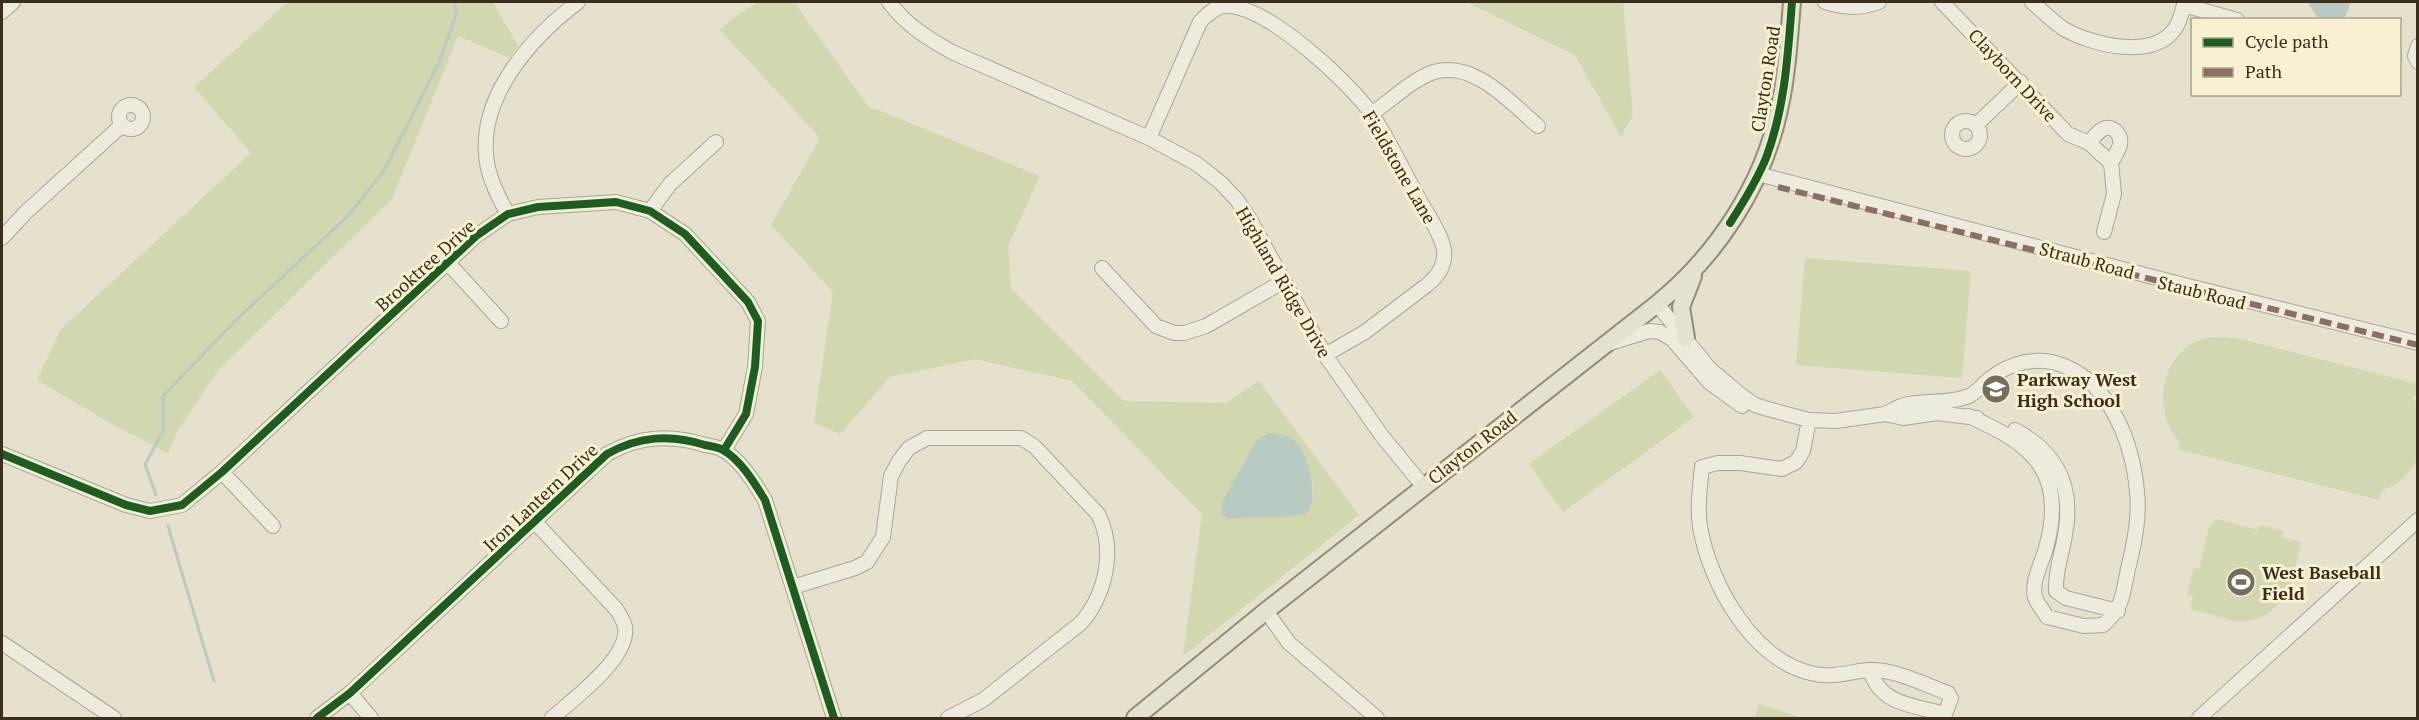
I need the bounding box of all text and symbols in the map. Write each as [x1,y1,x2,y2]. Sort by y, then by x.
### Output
legend [2191,18,2401,96]
street label: Clayborn Drive [1963,23,2063,127]
street label: Clayton Road [1745,24,1785,134]
text: Cycle path [2245,29,2329,53]
text: Path [2245,59,2282,83]
street label: Fieldstone Lane [1358,106,1442,228]
street label: Highland Ridge Drive [1231,202,1337,362]
street label: Brooktree Drive [370,214,480,316]
street label: Straub Road [2037,236,2137,284]
street label: Staub Road [2155,269,2249,315]
place label: Parkway West High School [2017,367,2137,412]
school or university icon: Parkway West High School [1980,373,2012,405]
street label: Clayton Road [1422,405,1522,489]
street label: Iron Lantern Drive [477,438,603,556]
place label: West Baseball Field [2262,560,2381,605]
sports icon: West Baseball Field [2225,566,2257,598]

